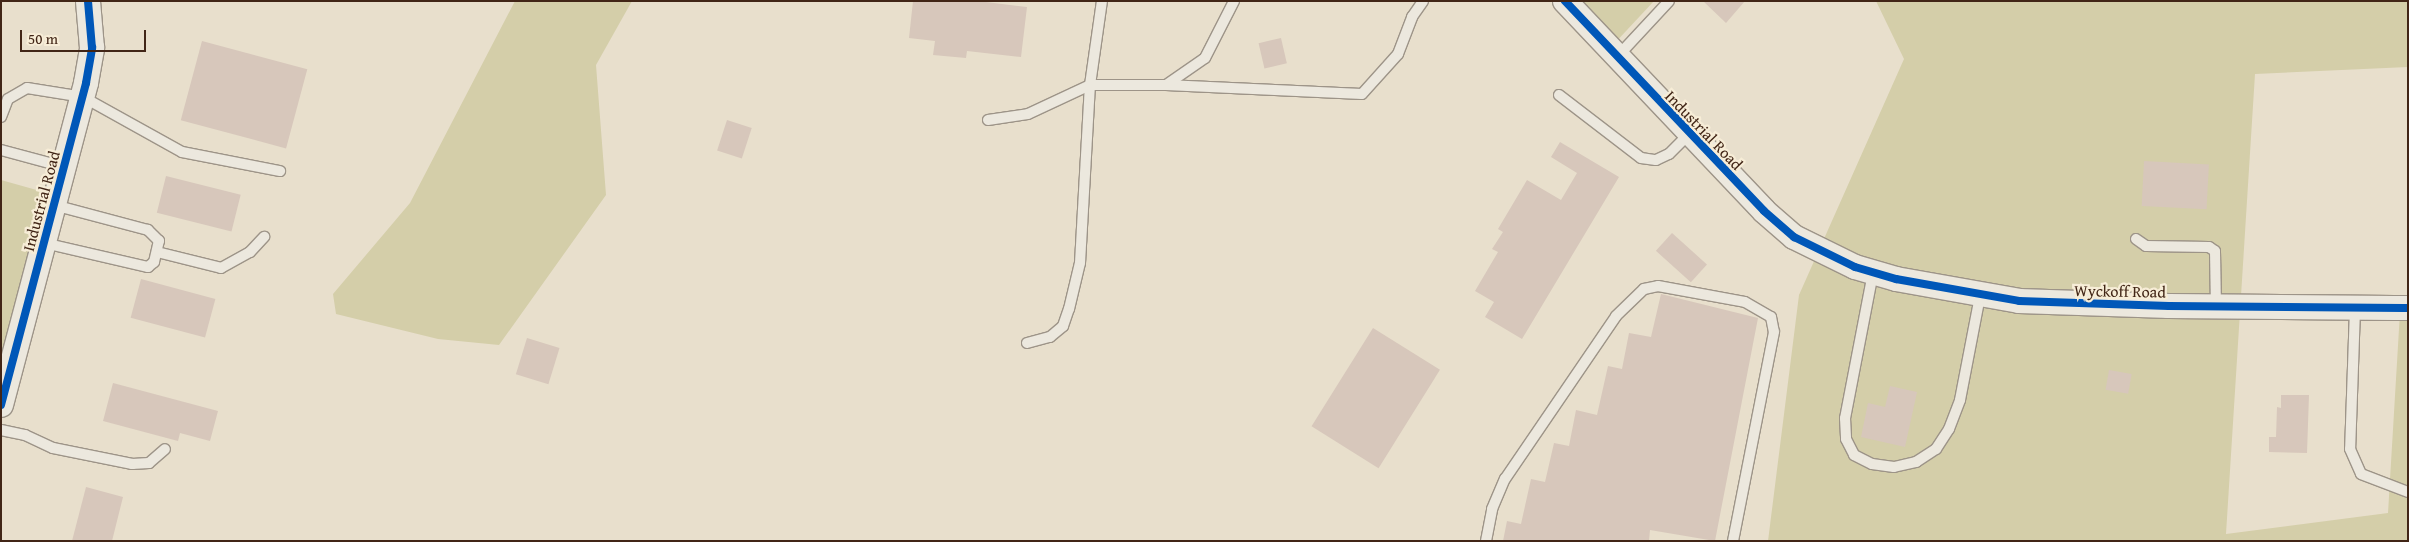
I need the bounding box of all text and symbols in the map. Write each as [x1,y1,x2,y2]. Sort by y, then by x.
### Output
scale bar [22,20,149,52]
text: 50 m [28,28,58,49]
street label: Industrial Road [1661,86,1747,174]
street label: Industrial Road [18,149,64,253]
street label: Wyckoff Road [2074,281,2166,301]

